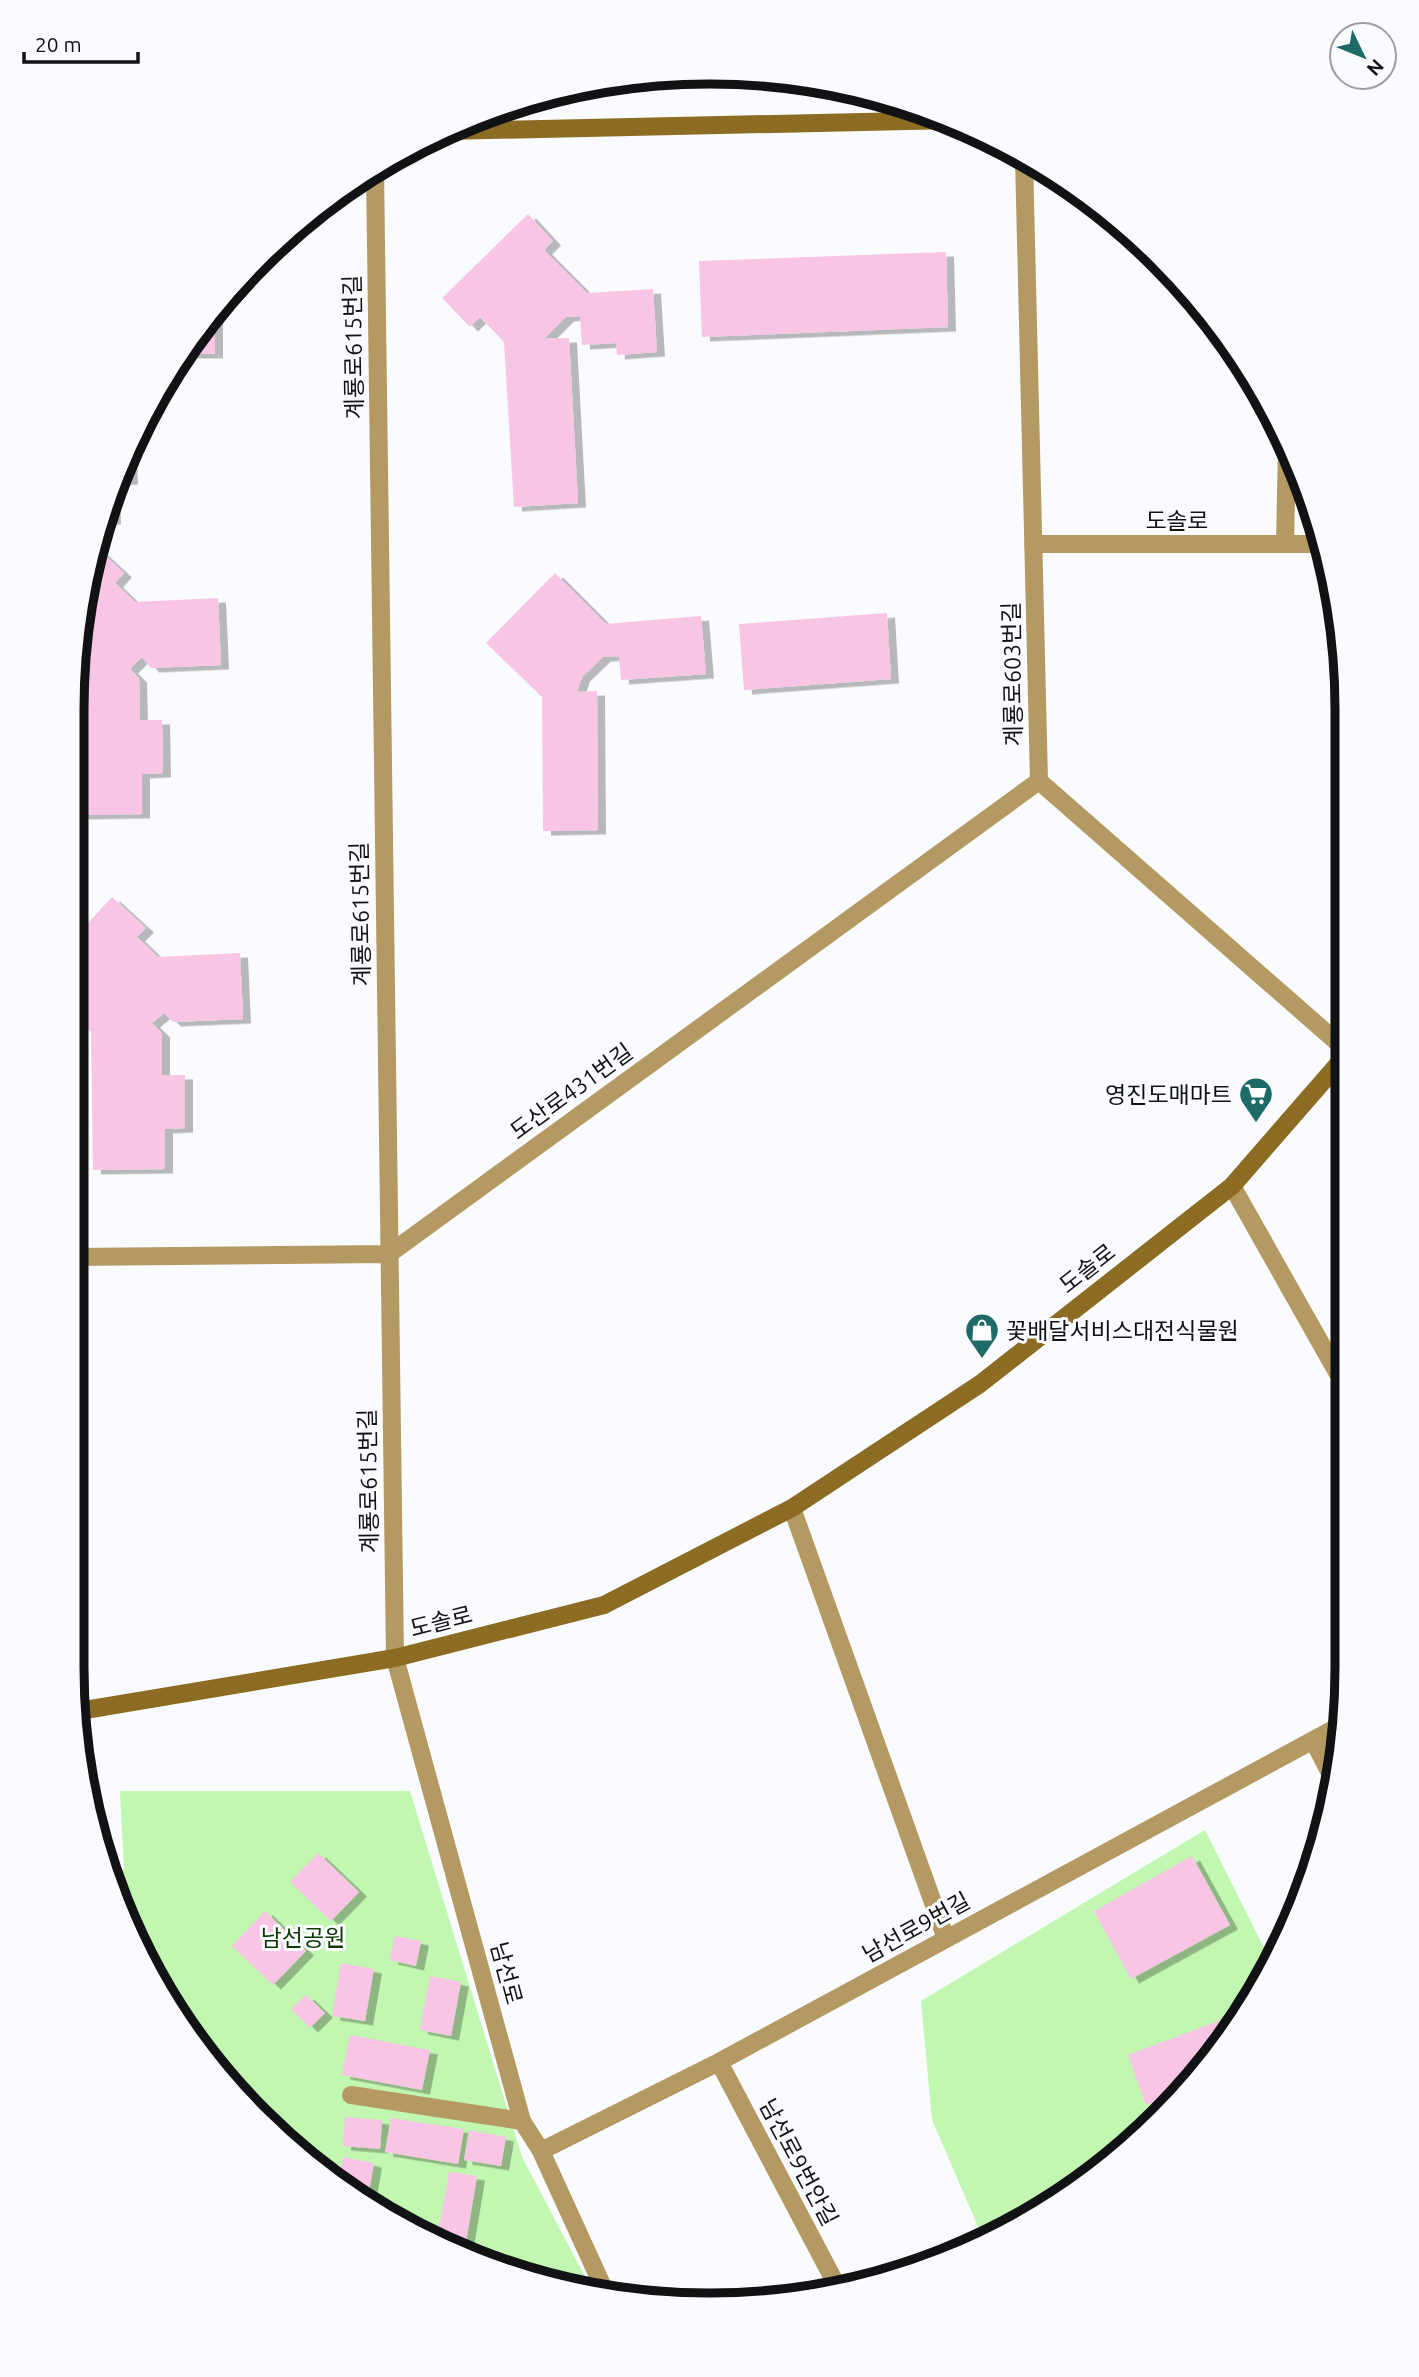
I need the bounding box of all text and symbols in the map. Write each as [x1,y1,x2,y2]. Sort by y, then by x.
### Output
scale bar [24,21,138,65]
north arrow [1328,21,1398,91]
text: 20 m [35,32,82,56]
text: N [1363,55,1388,80]
street label: 계룡로615번길 [339,274,367,420]
street label: 도솔로 [1145,508,1209,533]
street label: 계룡로603번길 [998,601,1026,747]
street label: 계룡로615번길 [346,841,374,987]
street label: 도산로431번길 [505,1038,637,1144]
supermarket icon: 영진도매마트 [1237,1075,1275,1124]
place label: 영진도매마트 [1105,1082,1232,1107]
street label: 도솔로 [1054,1239,1120,1297]
shop icon: 꽃배달서비스대전식물원 [963,1311,1001,1360]
place label: 꽃배달서비스대전식물원 [1006,1318,1239,1343]
street label: 계룡로615번길 [354,1408,382,1554]
street label: 도솔로 [407,1601,475,1641]
street label: 남선로9번길 [858,1887,974,1967]
park label: 남선공원 [261,1925,345,1950]
street label: 남선로 [487,1939,527,2007]
street label: 남선로9번안길 [755,2094,843,2230]

